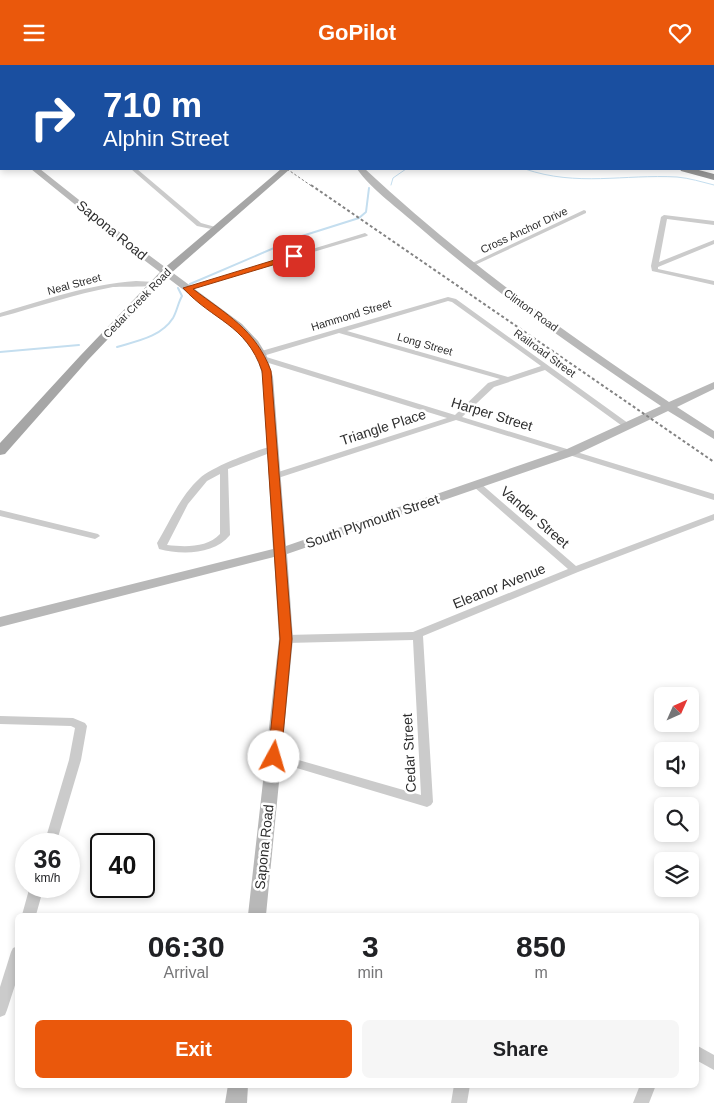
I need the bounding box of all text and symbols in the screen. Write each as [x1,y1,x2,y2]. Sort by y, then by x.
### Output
icon: menu [20,19,48,47]
icon: heart [666,19,694,47]
text: GoPilot [318,20,396,45]
icon: right [20,85,85,150]
text: 710 m [103,85,202,124]
text: Alphin Street [103,126,229,151]
street label: Sapona Road [74,197,150,263]
street label: Cross Anchor Drive [479,205,569,255]
pin [273,235,315,277]
icon: arrive [280,242,308,270]
street label: Cedar Creek Road [101,266,173,340]
street label: Neal Street [46,271,102,297]
street label: Clinton Road [502,286,560,334]
street label: Hammond Street [309,297,393,333]
street label: Railroad Street [512,327,578,379]
street label: Long Street [396,330,454,358]
street label: Harper Street [449,394,535,434]
street label: Triangle Place [338,406,428,448]
street label: Vander Street [498,483,573,551]
street label: South Plymouth Street [303,491,441,551]
street label: Eleanor Avenue [450,560,548,612]
north arrow [654,687,699,733]
map controls [654,687,699,897]
street label: Cedar Street [399,713,419,793]
position arrow [247,730,299,782]
button: sound [654,742,699,787]
button: search [654,797,699,842]
street label: Sapona Road [252,804,276,890]
speed limit sign: 40 [90,833,155,898]
text: 36 [34,845,61,873]
button: layers [654,852,699,897]
text: km/h [34,871,61,885]
text: 06:30 [148,930,225,963]
text: 3 [362,930,379,963]
text: 850 [516,930,566,963]
text: Arrival [164,964,209,981]
text: min [357,964,383,981]
text: m [534,964,548,981]
button: Exit [35,1020,352,1078]
button: Share [362,1020,679,1078]

